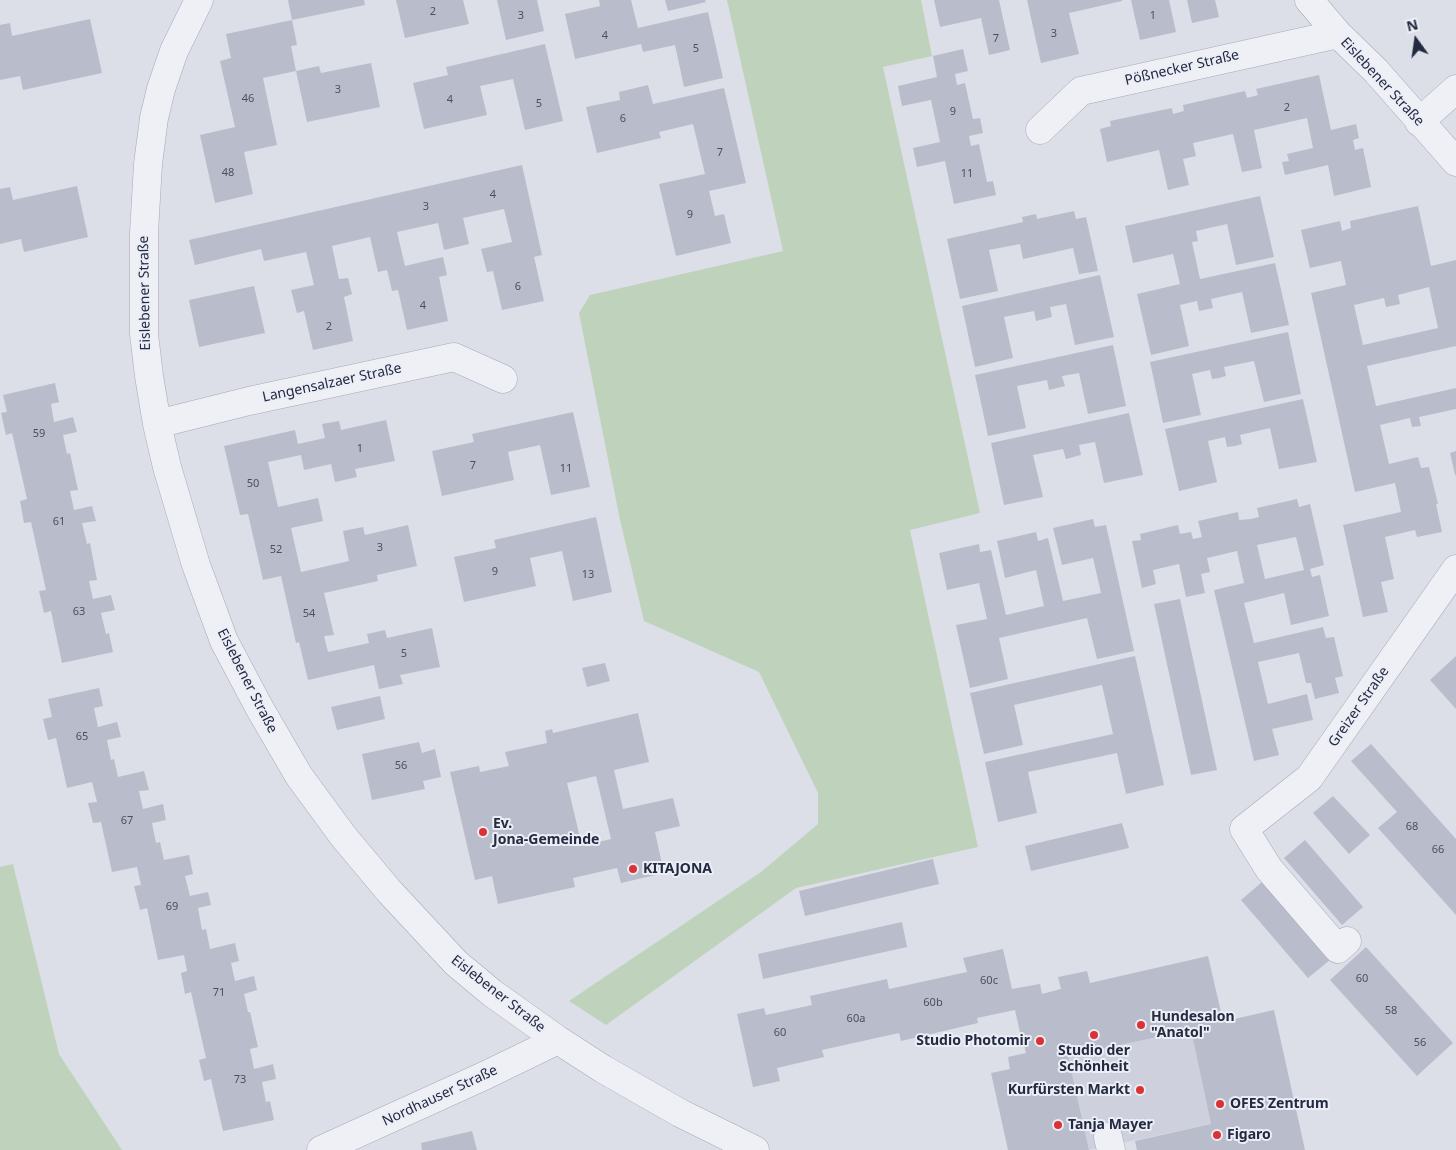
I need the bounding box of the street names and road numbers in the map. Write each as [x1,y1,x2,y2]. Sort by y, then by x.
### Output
street label: Eislebener Straße [1337,34,1427,130]
street label: Pößnecker Straße [1123,47,1241,89]
street label: Eislebener Straße [136,235,154,351]
street label: Langensalzaer Straße [261,360,403,406]
street label: Eislebener Straße [213,626,281,736]
street label: Greizer Straße [1325,664,1393,750]
street label: Eislebener Straße [448,952,548,1036]
street label: Nordhauser Straße [380,1062,500,1130]

